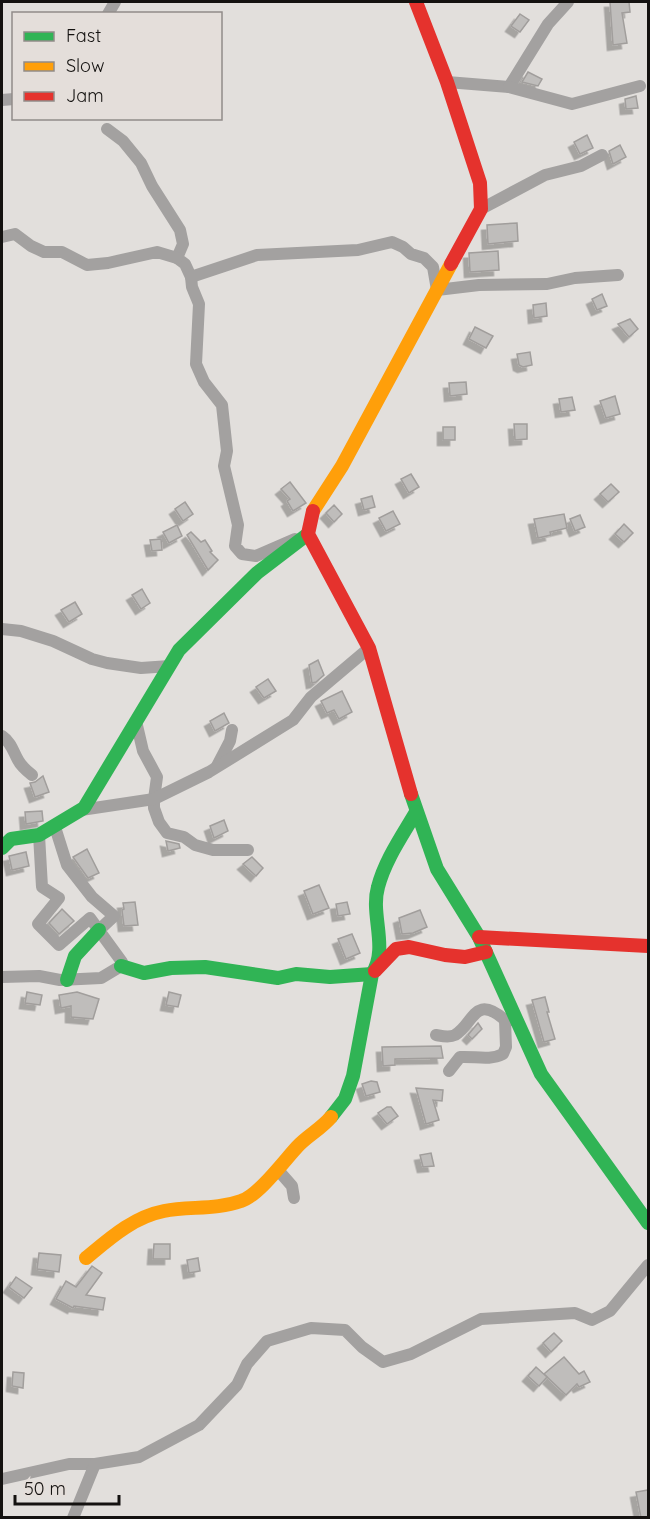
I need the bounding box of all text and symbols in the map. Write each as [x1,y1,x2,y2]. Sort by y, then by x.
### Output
legend [12,12,222,120]
text: Fast [66,24,101,47]
text: Slow [66,54,104,77]
text: Jam [66,84,104,107]
scale bar [15,1468,118,1506]
text: 50 m [24,1477,66,1500]

